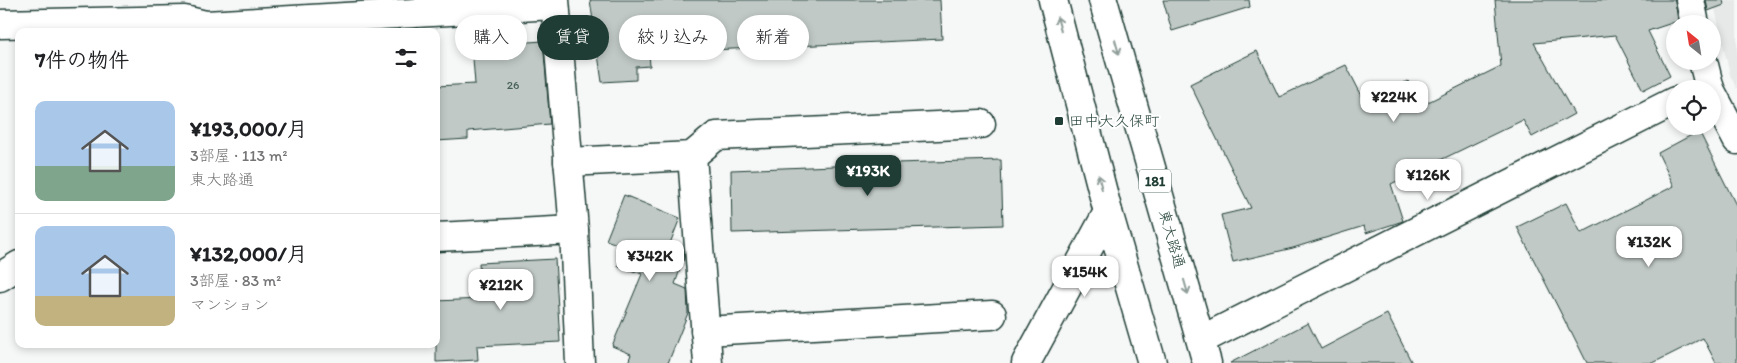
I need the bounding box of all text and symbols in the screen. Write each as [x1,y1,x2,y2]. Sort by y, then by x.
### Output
chip: 購入 [455,15,527,60]
chip: 賃貸 [537,15,609,60]
chip: 絞り込み [619,15,727,60]
chip: 新着 [737,15,809,60]
north arrow [1666,15,1721,70]
map controls [1666,15,1721,135]
one-way arrow [1054,17,1063,33]
one-way arrow [1112,38,1122,54]
icon: filters [392,44,420,72]
text: 7件の物件 [35,47,129,72]
house number: 26 [507,78,519,92]
pin: ¥224K [1359,80,1429,123]
button: locate [1666,80,1721,135]
text: ¥224K [1371,87,1417,106]
place label: 田中大久保町 [1069,112,1160,130]
marker: 田中大久保町 [1053,115,1065,127]
text: ¥193,000/月 [190,116,308,141]
icon: home [75,121,135,181]
text: 3部屋 · 113 m² [190,146,287,165]
pin: ¥193K [833,154,903,197]
pin: ¥126K [1393,158,1463,201]
text: ¥193K [846,161,890,180]
text: ¥126K [1406,165,1450,184]
text: 東大路通 [190,170,254,189]
road number: 181 [1139,170,1171,192]
one-way arrow [1095,174,1104,190]
street label: 東大路通 [1155,208,1189,270]
pin: ¥132K [1614,226,1684,268]
text: ¥132K [1627,232,1671,251]
pin: ¥342K [615,240,685,282]
text: ¥132,000/月 [190,241,308,266]
icon: home [75,246,135,306]
text: ¥342K [627,246,673,265]
pin: ¥154K [1050,256,1120,298]
text: ¥154K [1063,262,1107,281]
pin: ¥212K [466,268,536,311]
text: 3部屋 · 83 m² [190,271,281,290]
text: ¥212K [479,275,523,294]
one-way arrow [1181,279,1191,295]
text: マンション [190,295,269,314]

